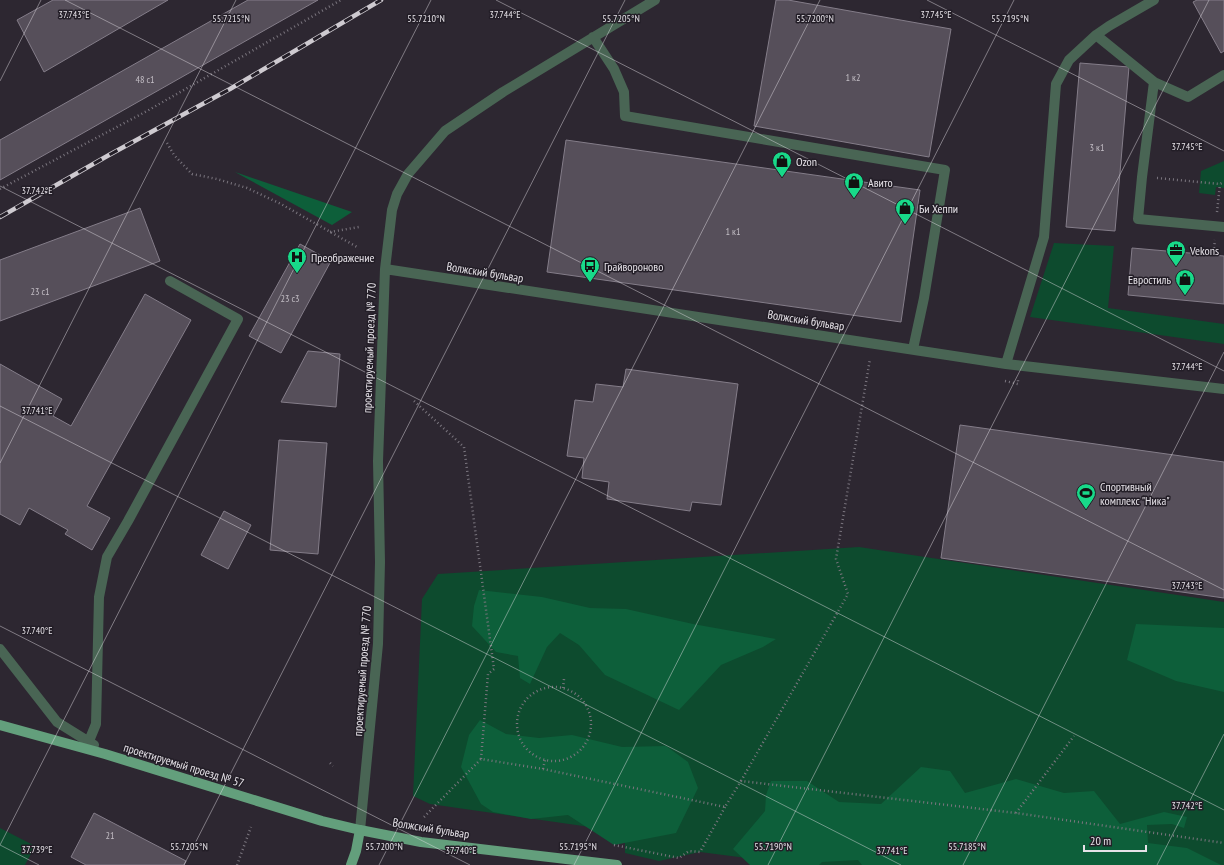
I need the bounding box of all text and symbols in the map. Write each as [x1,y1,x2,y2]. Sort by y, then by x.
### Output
text: 37.743°E [58,8,90,21]
text: 37.744°E [489,8,521,21]
text: 37.745°E [920,8,952,21]
text: 55.7215°N [212,12,250,25]
text: 55.7210°N [407,12,445,25]
text: 55.7205°N [602,12,640,25]
text: 55.7200°N [796,12,834,25]
text: 55.7195°N [991,12,1029,25]
house number: 1 к2 [846,71,861,84]
house number: 48 с1 [135,73,155,86]
text: 37.745°E [1171,140,1203,153]
house number: 3 к1 [1090,141,1105,154]
shop icon: Ozon [771,150,793,178]
place label: Ozon [796,154,817,169]
shop icon: Авито [843,171,865,199]
place label: Авито [868,175,893,190]
text: 37.742°E [21,184,53,197]
shop icon: Би Хеппи [894,197,916,225]
place label: Би Хеппи [919,201,958,216]
house number: 1 к1 [726,225,741,238]
office icon: Vekons [1165,239,1187,267]
place label: Vekons [1189,243,1219,258]
hospital icon: Преображение [286,246,308,274]
place label: Преображение [311,250,375,265]
bus stop icon: Грайвороново [579,255,601,283]
street label: Волжский бульвар [445,259,525,285]
place label: Грайвороново [604,259,663,274]
shop icon: Евростиль [1174,268,1196,296]
place label: Евростиль [1128,272,1171,287]
street label: проектируемый проезд № 770 [359,283,379,413]
house number: 23 с1 [30,285,50,298]
house number: 23 с3 [280,292,300,305]
street label: Волжский бульвар [766,307,846,333]
text: 37.744°E [1171,360,1203,373]
text: 37.741°E [21,404,53,417]
place label: Спортивный комплекс "Ника" [1100,479,1170,508]
sports icon: Спортивный комплекс "Ника" [1075,482,1097,510]
text: 37.743°E [1171,579,1203,592]
street label: проектируемый проезд № 770 [350,605,374,737]
text: 37.740°E [21,624,53,637]
street label: проектируемый проезд № 57 [122,740,246,790]
text: 37.742°E [1171,799,1203,812]
street label: Волжский бульвар [391,815,471,841]
scale bar [1084,827,1146,853]
house number: 21 [106,829,115,842]
text: 20 m [1090,833,1111,848]
text: 55.7205°N [170,840,208,853]
text: 55.7200°N [365,840,403,853]
text: 55.7195°N [559,840,597,853]
text: 55.7190°N [754,840,792,853]
text: 55.7185°N [948,840,986,853]
text: 37.739°E [21,843,53,856]
text: 37.740°E [445,844,477,857]
text: 37.741°E [876,844,908,857]

